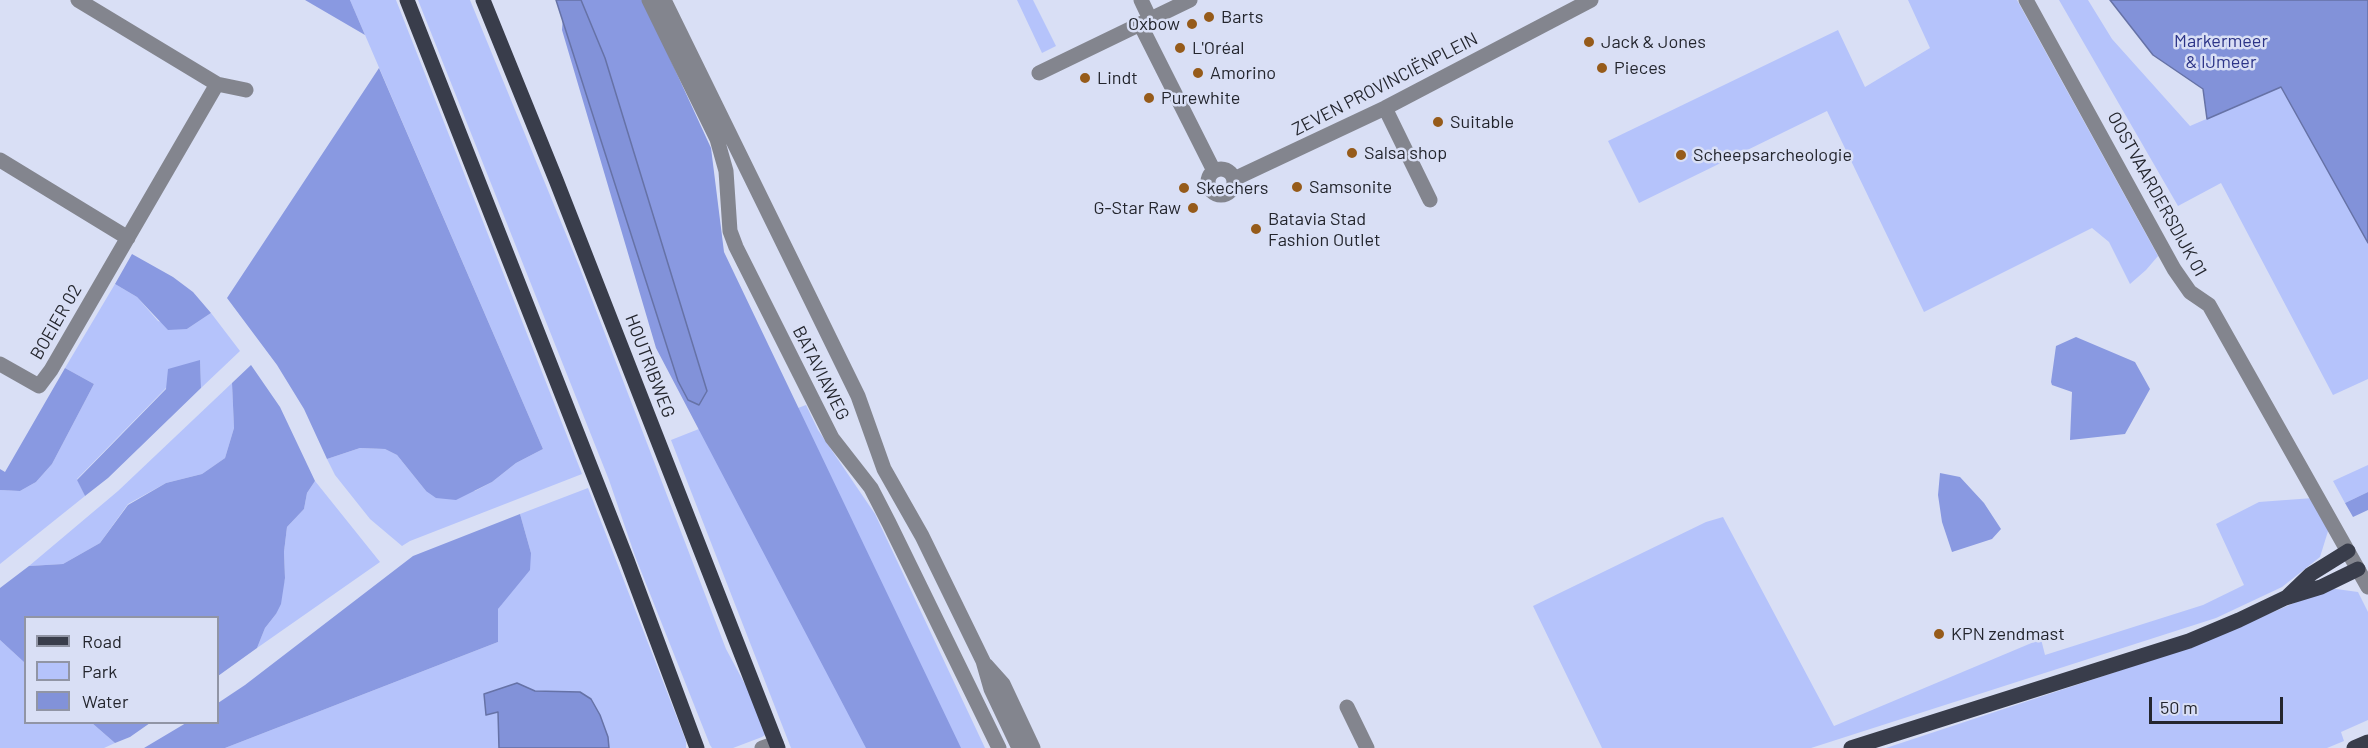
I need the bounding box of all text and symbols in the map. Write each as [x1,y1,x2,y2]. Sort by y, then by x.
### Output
place label: Barts [1221,6,1263,28]
marker: Barts [1202,10,1216,24]
place label: Oxbow [1128,13,1180,35]
marker: Oxbow [1185,17,1199,31]
street label: ZEVEN PROVINCIËNPLEIN [1289,28,1481,140]
park label: Markermeer & IJmeer [2174,30,2268,72]
place label: Jack & Jones [1601,31,1706,53]
marker: Jack & Jones [1582,35,1596,49]
place label: L'Oréal [1192,37,1244,59]
marker: L'Oréal [1173,41,1187,55]
place label: Pieces [1614,57,1666,79]
marker: Pieces [1595,61,1609,75]
place label: Amorino [1210,62,1276,84]
marker: Amorino [1191,66,1205,80]
place label: Lindt [1097,67,1138,89]
marker: Lindt [1078,71,1092,85]
place label: Purewhite [1161,87,1240,109]
marker: Purewhite [1142,91,1156,105]
street label: OOSTVAARDERSDIJK 01 [2103,108,2211,280]
place label: Suitable [1450,111,1514,133]
marker: Suitable [1431,115,1445,129]
place label: Salsa shop [1364,142,1447,164]
place label: Scheepsarcheologie [1693,144,1852,166]
marker: Salsa shop [1345,146,1359,160]
marker: Scheepsarcheologie [1674,148,1688,162]
place label: Samsonite [1309,176,1392,198]
place label: Skechers [1196,177,1268,199]
marker: Samsonite [1290,180,1304,194]
marker: Skechers [1177,181,1191,195]
place label: G-Star Raw [1093,197,1181,219]
marker: G-Star Raw [1186,201,1200,215]
place label: Batavia Stad Fashion Outlet [1268,208,1380,250]
marker: Batavia Stad Fashion Outlet [1249,222,1263,236]
street label: BOEIER 02 [26,281,86,363]
street label: HOUTRIBWEG [620,311,680,421]
street label: BATAVIAWEG [788,322,854,424]
legend [24,616,219,724]
place label: KPN zendmast [1951,623,2065,645]
marker: KPN zendmast [1932,627,1946,641]
text: Road [82,630,122,652]
text: Park [82,660,117,682]
scale bar [2152,685,2286,723]
text: Water [82,690,129,712]
text: 50 m [2160,696,2198,718]

